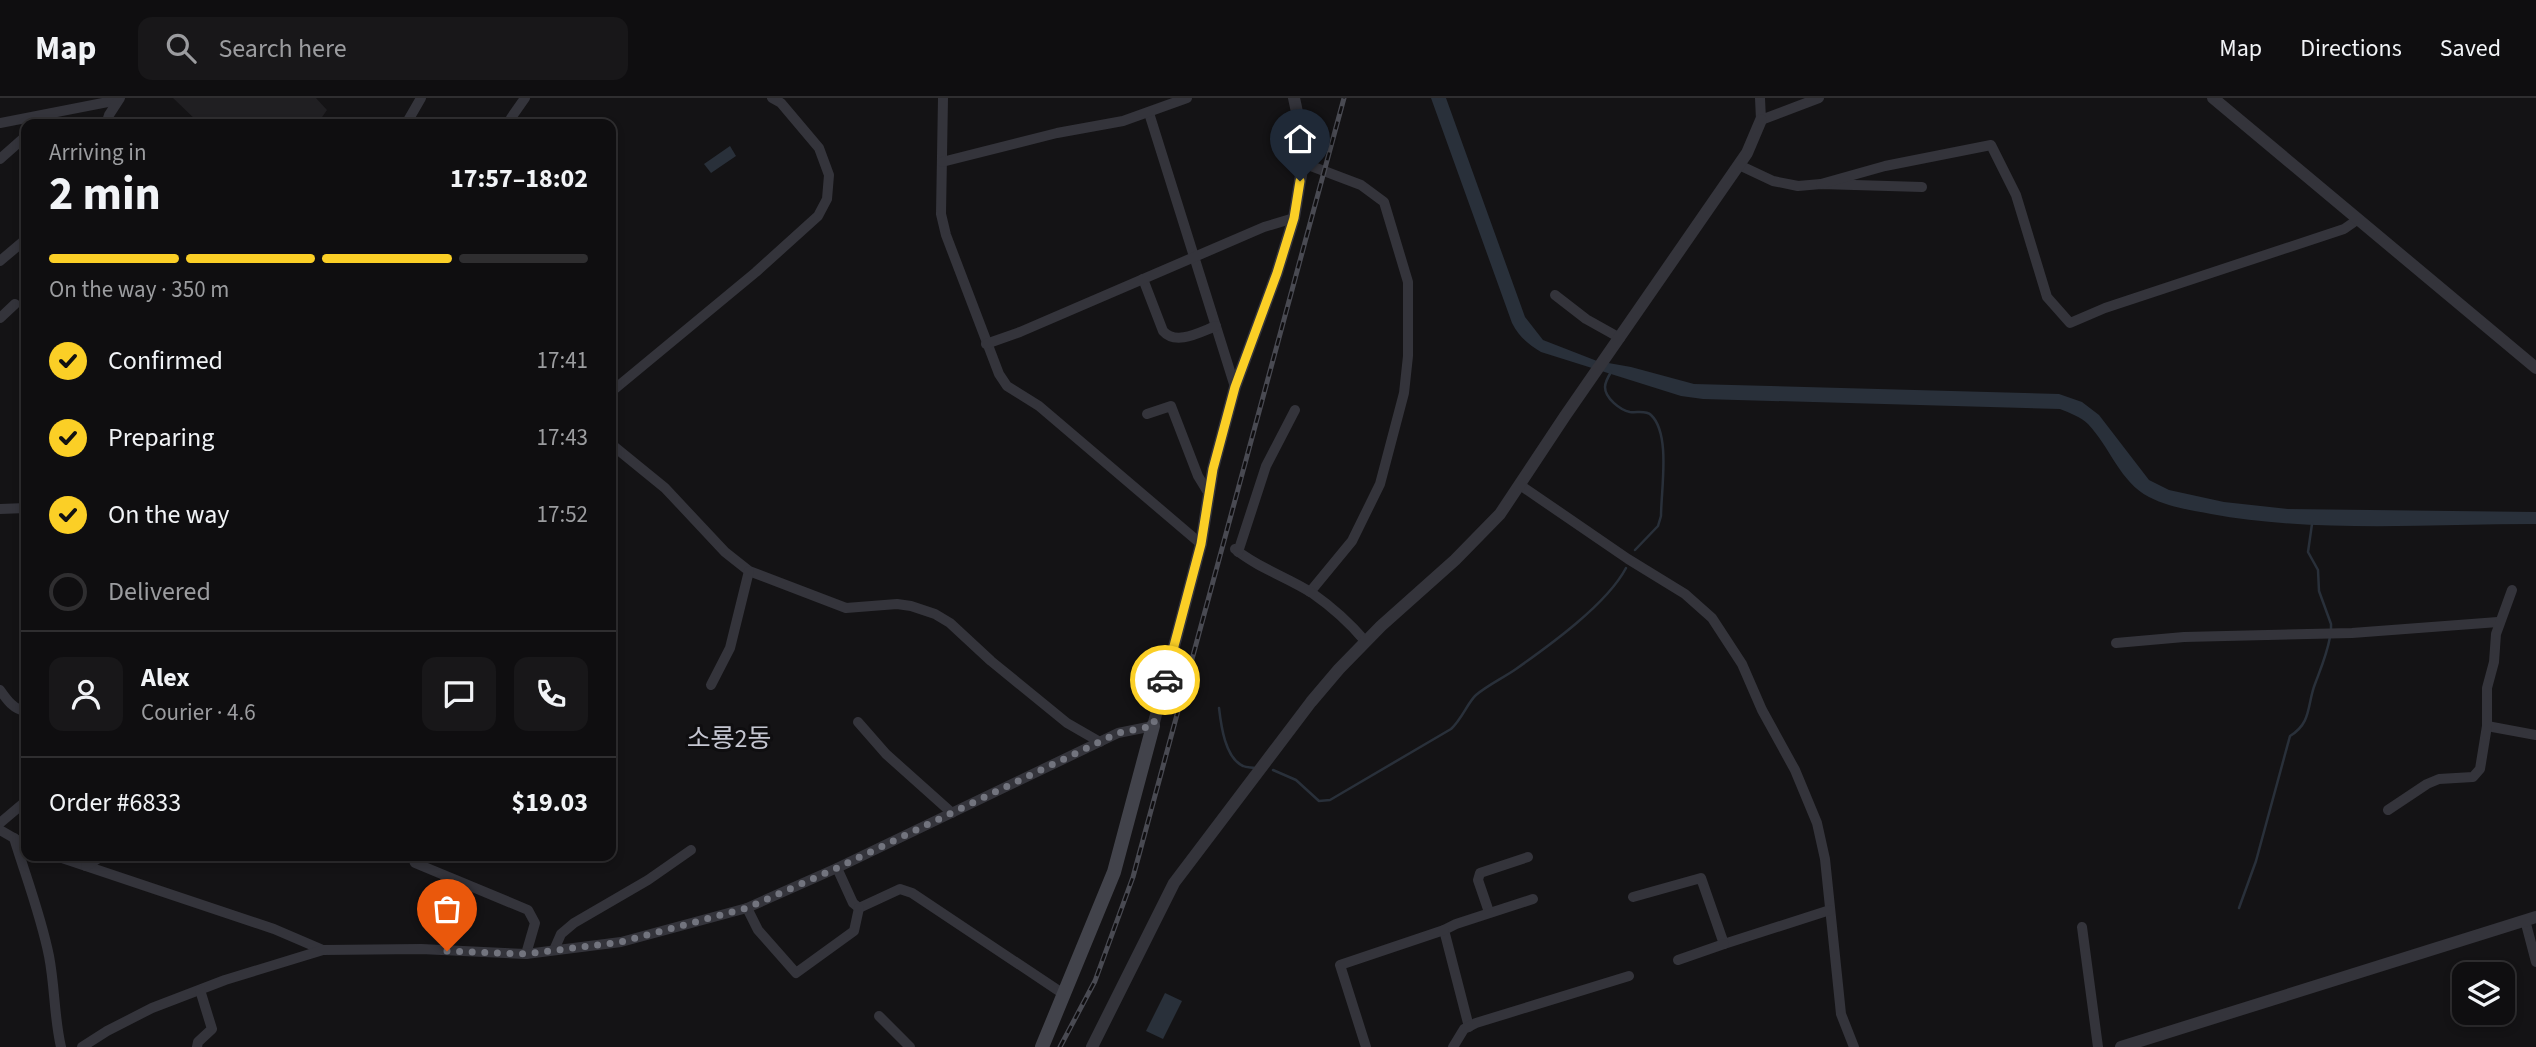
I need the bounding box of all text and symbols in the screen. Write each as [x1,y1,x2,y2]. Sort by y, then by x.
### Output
search box [138,17,628,80]
text: Map [35,25,96,72]
icon: search [162,29,200,67]
text: Search here [218,30,347,67]
text: Map [2219,31,2262,66]
text: Directions [2300,31,2402,66]
text: Saved [2440,31,2501,66]
pin [1270,109,1330,181]
icon: home [1281,120,1319,158]
text: Arriving in [49,136,147,169]
text: 17:57–18:02 [450,160,588,197]
text: 2 min [49,162,161,227]
text: On the way · 350 m [49,273,229,306]
icon: check [49,342,87,380]
text: Confirmed [108,342,223,379]
text: 17:41 [537,344,588,377]
icon: check [49,419,87,457]
text: Preparing [108,419,214,456]
text: 17:43 [537,421,588,454]
icon: check [49,496,87,534]
text: On the way [108,496,229,533]
text: 17:52 [537,498,588,531]
text: Delivered [108,573,211,610]
courier [1130,645,1200,715]
button: person [49,657,123,731]
button: chat [422,657,496,731]
button: phone [514,657,588,731]
text: Alex [141,659,190,696]
icon: car [1146,661,1184,699]
text: Courier · 4.6 [141,696,256,729]
district label: 소룡2동 [687,720,771,757]
text: Order #6833 [49,784,181,821]
text: $19.03 [512,784,588,821]
pin [417,879,477,951]
icon: bag [428,890,466,928]
map controls [2452,962,2515,1025]
button: layers [2452,962,2515,1025]

